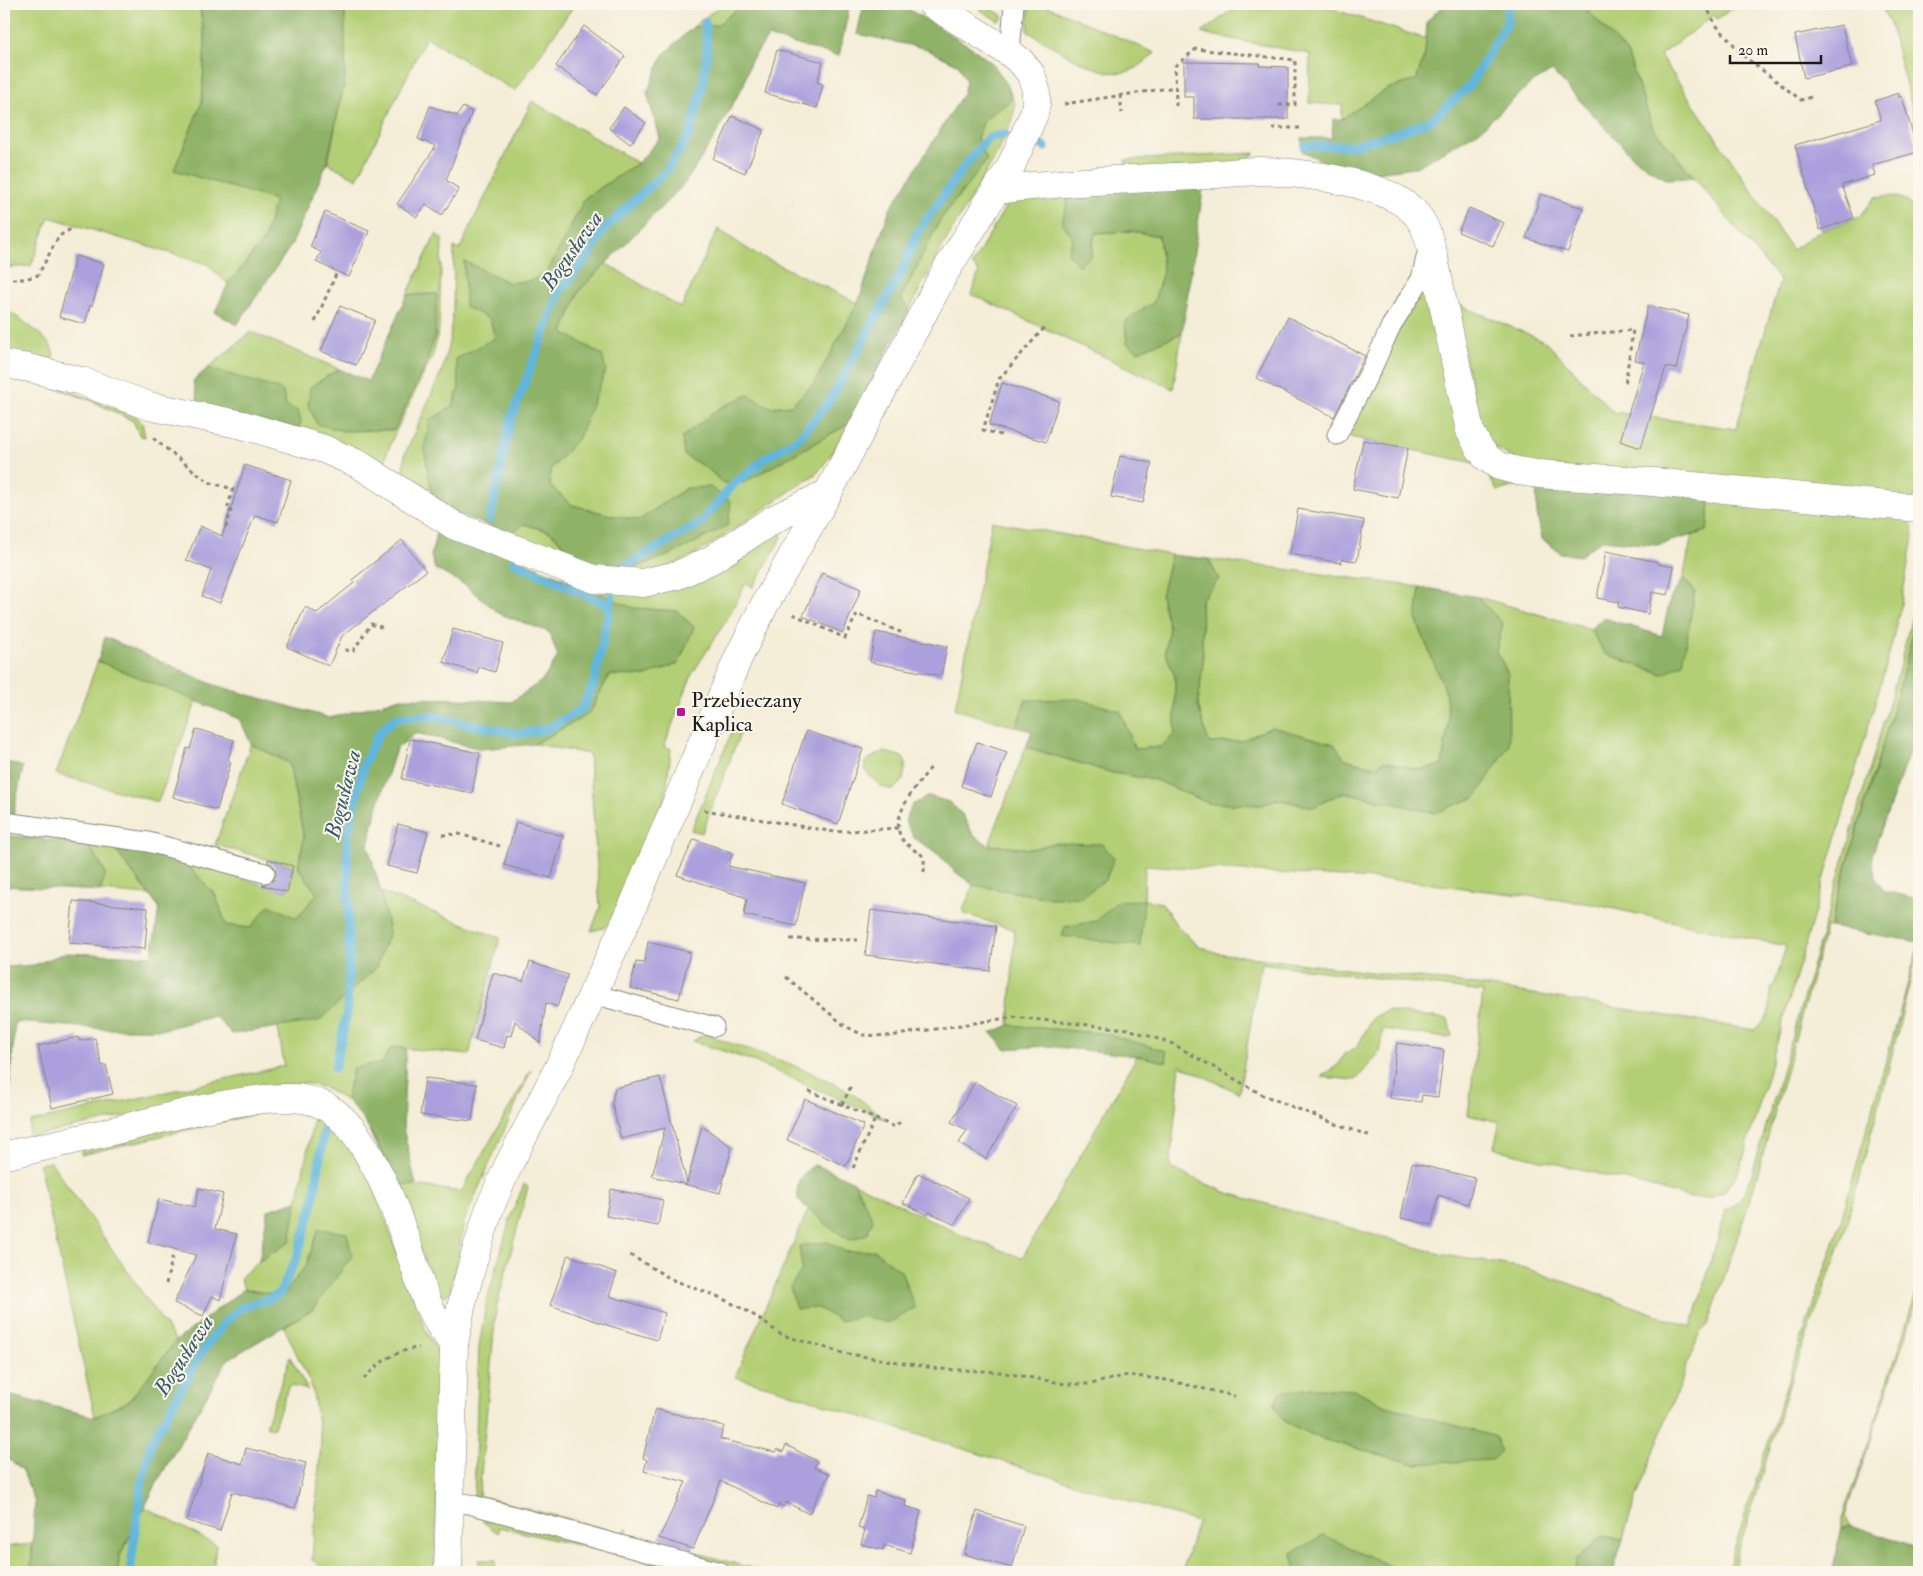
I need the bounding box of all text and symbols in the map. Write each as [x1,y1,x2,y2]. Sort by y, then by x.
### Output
scale bar [1730,32,1822,64]
text: 20 m [1738,41,1768,60]
water label: Bogusława [534,206,609,296]
place label: Przebieczany Kaplica [691,687,802,738]
marker: Przebieczany Kaplica [675,706,687,718]
water label: Bogusława [318,747,367,842]
water label: Bogusława [147,1310,220,1402]

